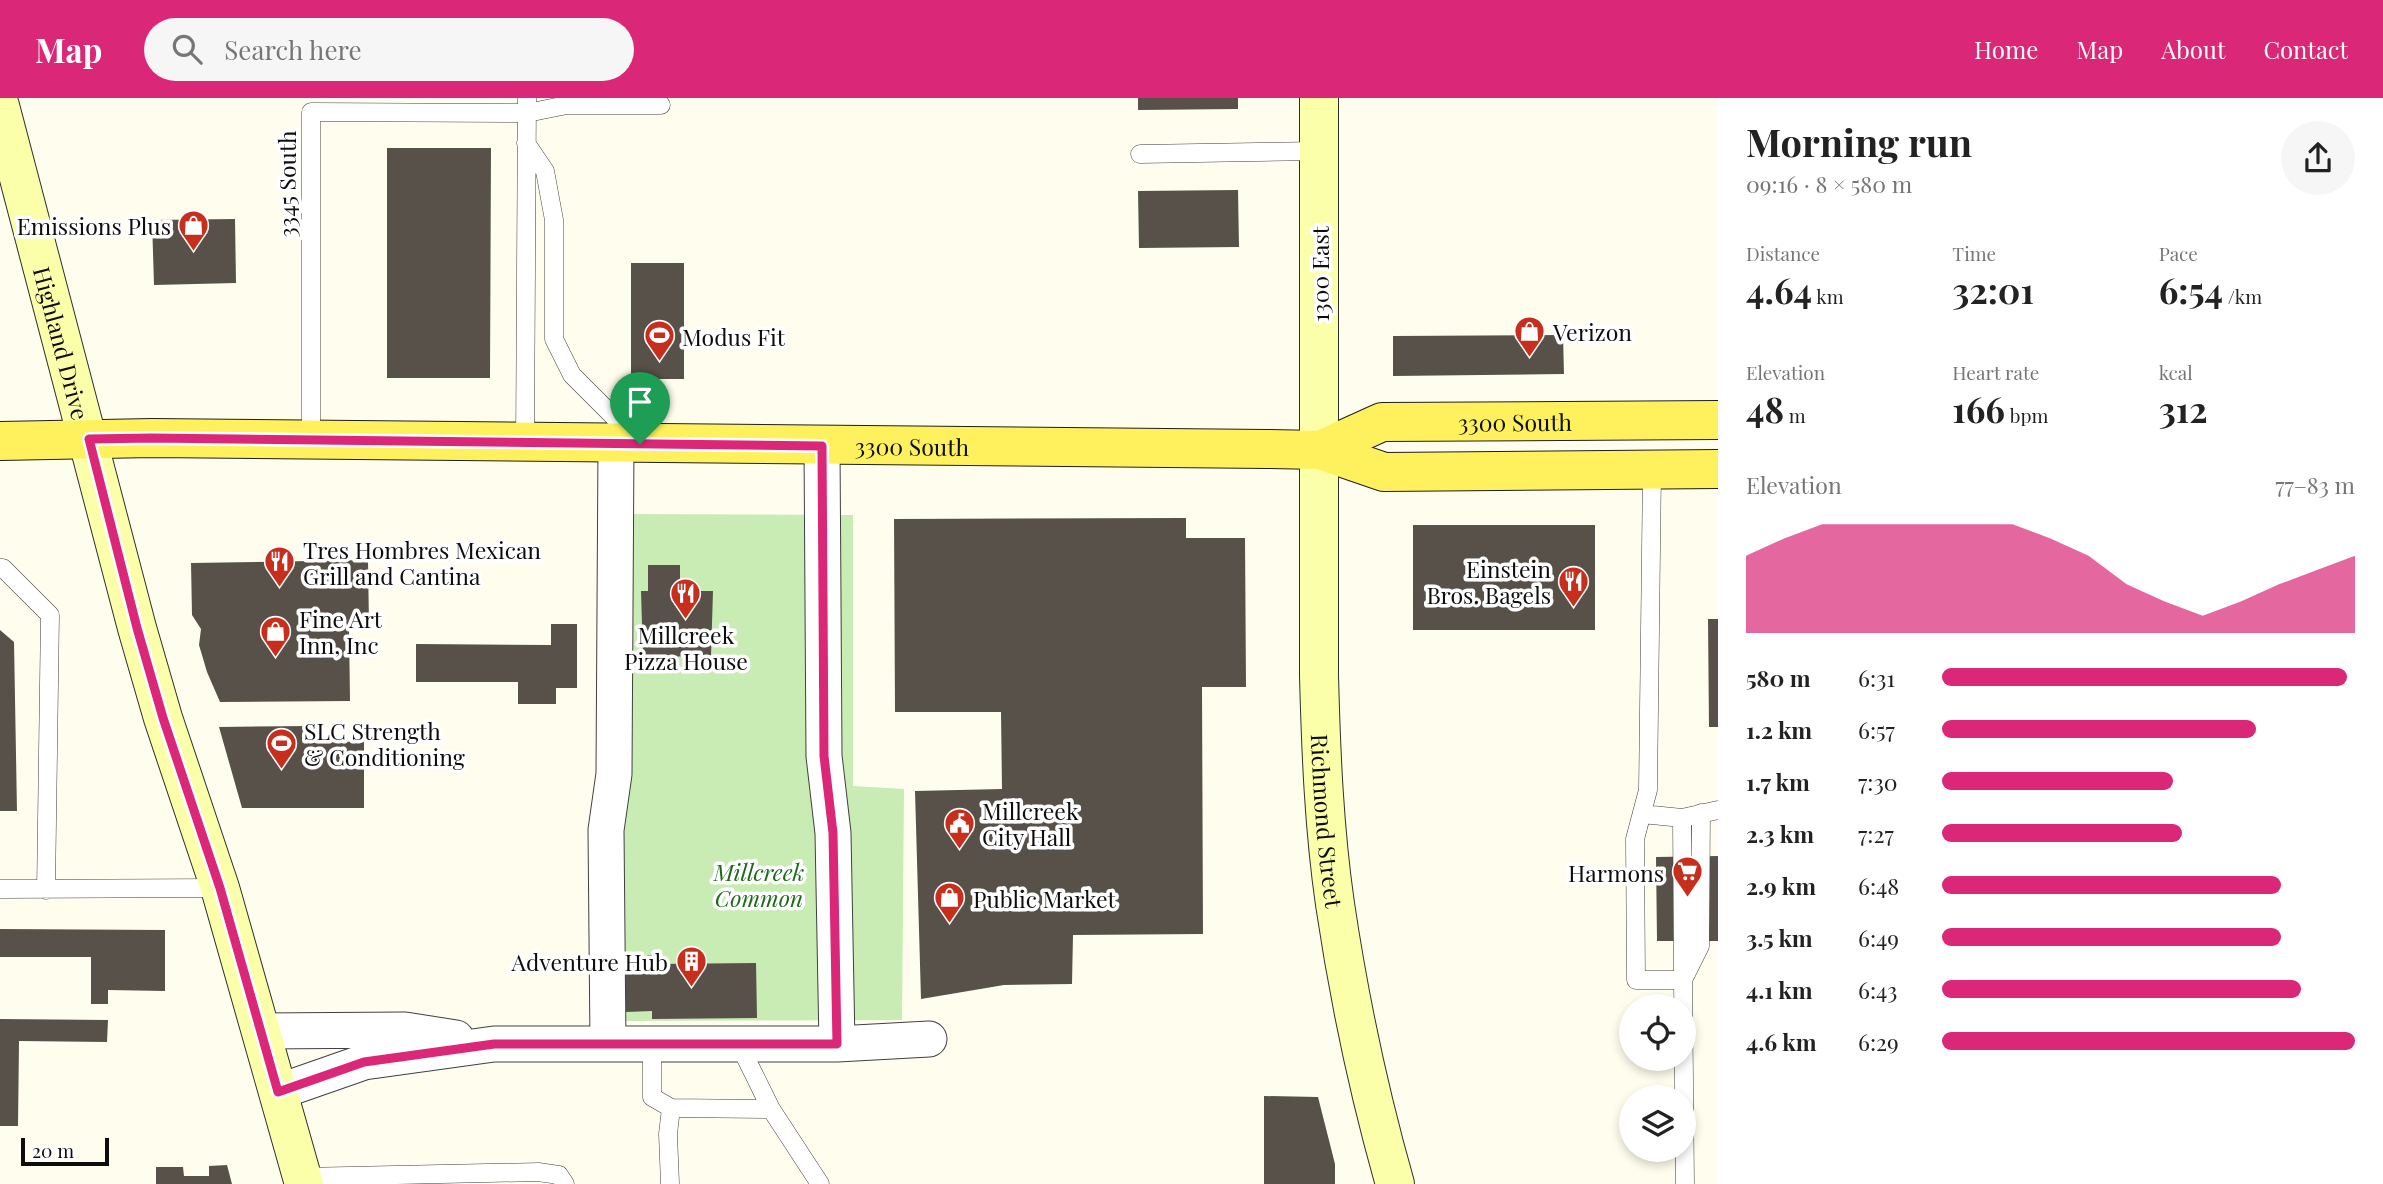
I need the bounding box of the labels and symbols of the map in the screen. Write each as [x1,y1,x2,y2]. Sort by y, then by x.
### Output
street label: 3345 South [271,130,302,238]
shop icon: Emissions Plus [177,208,211,252]
place label: Emissions Plus [17,210,171,241]
street label: 1300 East [1304,225,1335,322]
street label: Highland Drive [27,263,97,423]
shop icon: Verizon [1513,314,1547,358]
place label: Verizon [1552,316,1632,347]
sports icon: Modus Fit [642,319,676,363]
place label: Modus Fit [682,321,786,352]
pin [610,372,670,444]
street label: 3300 South [1458,405,1573,437]
street label: 3300 South [855,429,970,462]
place label: Tres Hombres Mexican Grill and Cantina [303,534,541,591]
restaurant icon: Tres Hombres Mexican Grill and Cantina [263,545,297,589]
place label: Einstein Bros. Bagels [1426,553,1551,610]
restaurant icon: Einstein Bros. Bagels [1557,564,1591,608]
restaurant icon: Millcreek Pizza House [669,576,703,620]
place label: Fine Art Inn, Inc [299,603,383,660]
shop icon: Fine Art Inn, Inc [259,614,293,658]
place label: Millcreek Pizza House [624,619,748,676]
place label: SLC Strength & Conditioning [304,715,465,772]
sports icon: SLC Strength & Conditioning [264,726,298,770]
street label: Richmond Street [1305,733,1351,910]
place label: Millcreek City Hall [982,795,1079,852]
public building icon: Millcreek City Hall [942,806,976,850]
supermarket icon: Harmons [1670,855,1704,899]
park label: Millcreek Common [713,856,805,913]
place label: Harmons [1568,857,1664,888]
shop icon: Public Market [933,881,967,925]
place label: Public Market [973,883,1117,914]
building icon: Adventure Hub [674,944,708,988]
place label: Adventure Hub [511,946,668,977]
scale bar [21,1135,108,1167]

